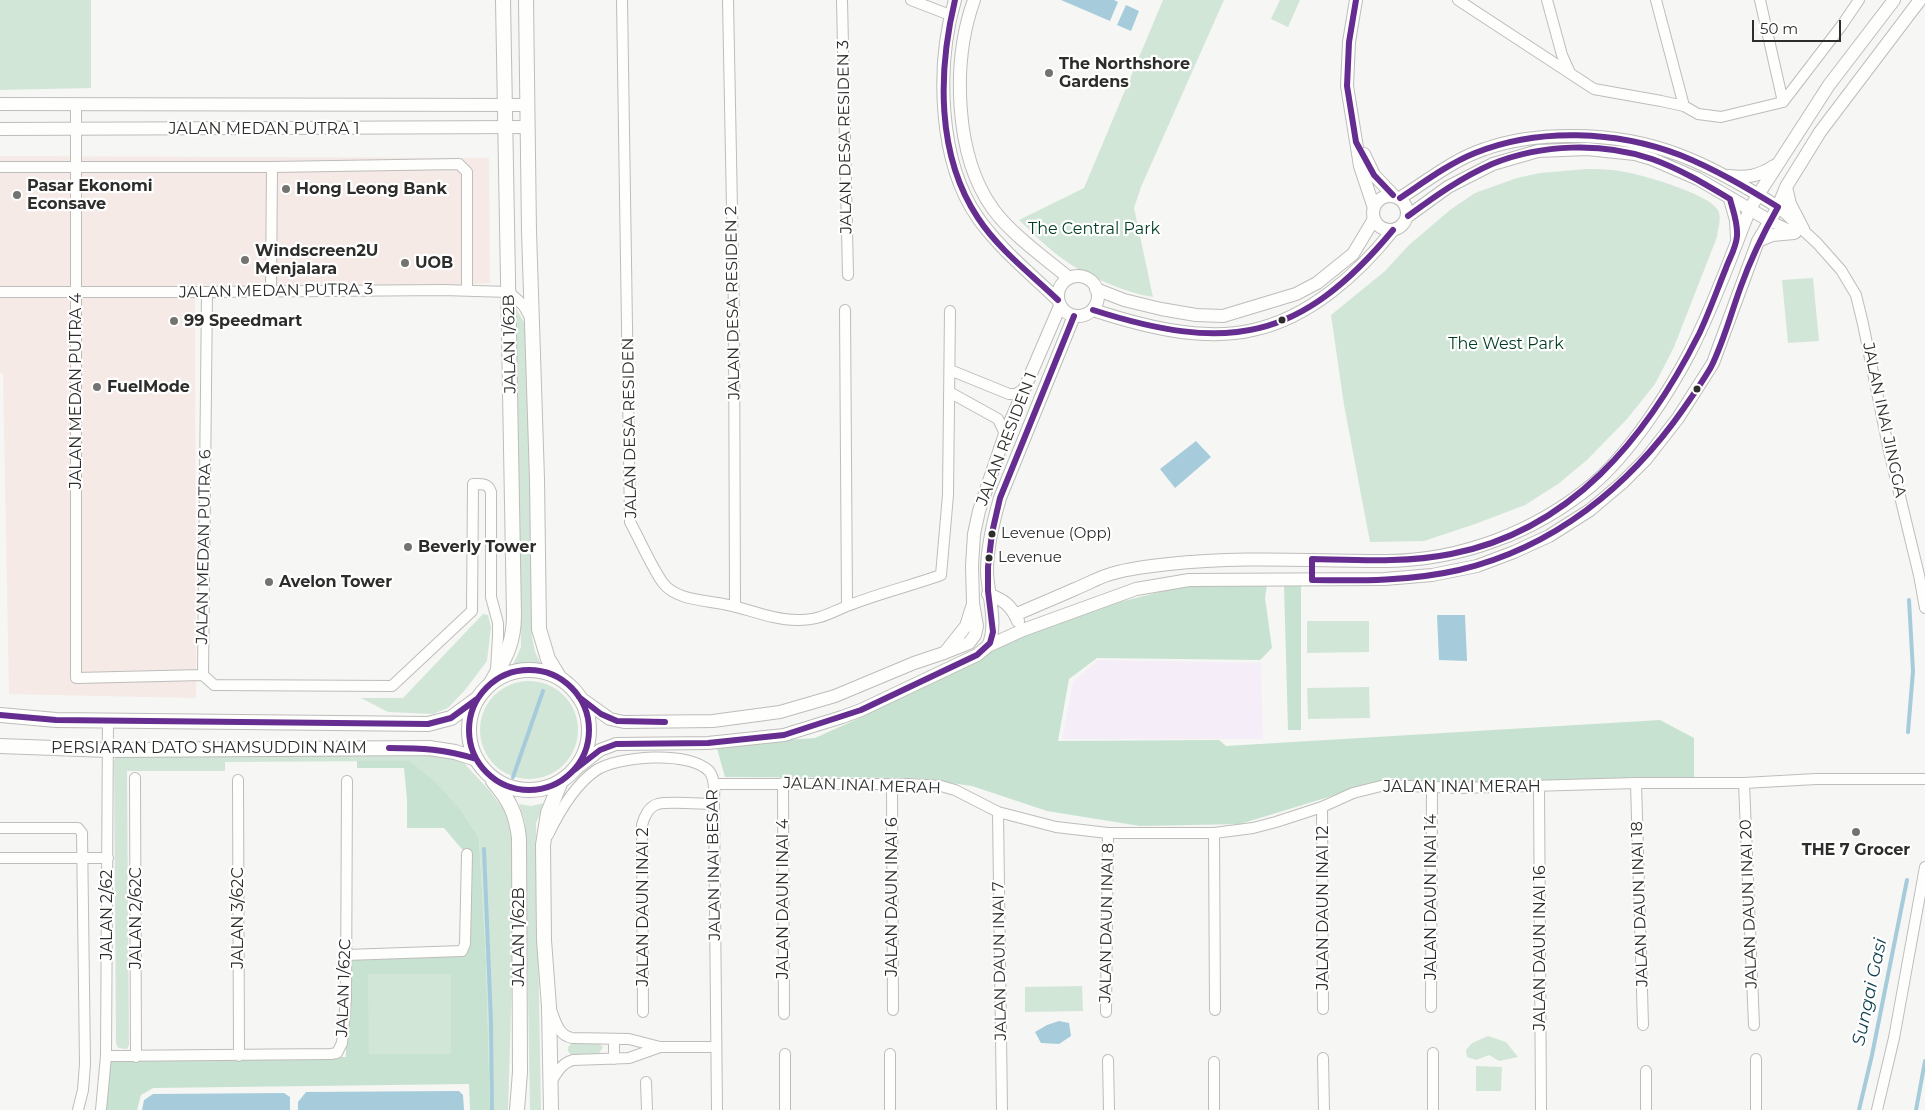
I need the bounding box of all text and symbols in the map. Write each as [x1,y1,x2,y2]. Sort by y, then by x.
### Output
scale bar [1755,10,1844,42]
text: 50 m [1760,19,1798,38]
street label: JALAN DESA RESIDEN 3 [834,40,856,234]
place label: The Northshore Gardens [1059,54,1190,92]
marker: The Northshore Gardens [1043,67,1055,79]
street label: JALAN MEDAN PUTRA 1 [168,119,360,139]
place label: Pasar Ekonomi Econsave [27,176,153,214]
place label: Hong Leong Bank [296,179,447,199]
marker: Hong Leong Bank [280,183,292,195]
marker: Pasar Ekonomi Econsave [11,189,23,201]
street label: JALAN DESA RESIDEN 2 [722,206,744,400]
park label: The Central Park [1028,219,1160,239]
place label: Windscreen2U Menjalara [255,241,378,279]
place label: UOB [415,253,453,273]
marker: Windscreen2U Menjalara [239,254,251,266]
marker: UOB [399,257,411,269]
street label: JALAN MEDAN PUTRA 3 [179,280,373,302]
street label: JALAN MEDAN PUTRA 4 [66,293,86,489]
street label: JALAN 1/62B [500,294,520,394]
place label: 99 Speedmart [184,311,302,331]
marker: 99 Speedmart [168,315,180,327]
unlabelled marker [1277,315,1287,325]
park label: The West Park [1448,334,1564,354]
street label: JALAN DESA RESIDEN [619,338,641,518]
street label: JALAN INAI JINGGA [1858,341,1910,499]
street label: JALAN RESIDEN 1 [973,370,1041,508]
place label: FuelMode [107,377,190,397]
marker: FuelMode [91,381,103,393]
unlabelled marker [1692,384,1702,394]
street label: JALAN MEDAN PUTRA 6 [193,449,215,645]
place label: Levenue (Opp) [1001,525,1112,543]
marker: Levenue (Opp) [987,529,997,539]
place label: Beverly Tower [418,537,536,557]
marker: Beverly Tower [402,541,414,553]
place label: Levenue [998,549,1062,567]
marker: Levenue [984,553,994,563]
place label: Avelon Tower [279,572,392,592]
marker: Avelon Tower [263,576,275,588]
street label: PERSIARAN DATO SHAMSUDDIN NAIM [51,738,367,758]
street label: JALAN INAI MERAH [783,774,941,798]
street label: JALAN INAI MERAH [1383,777,1541,797]
street label: JALAN INAI BESAR [703,789,725,941]
street label: JALAN DAUN INAI 14 [1421,814,1441,980]
street label: JALAN DAUN INAI 6 [882,817,902,977]
street label: JALAN DAUN INAI 4 [773,819,793,979]
street label: JALAN DAUN INAI 20 [1736,819,1762,989]
street label: JALAN DAUN INAI 18 [1628,821,1652,987]
street label: JALAN DAUN INAI 12 [1313,826,1333,990]
marker: THE 7 Grocer [1850,826,1862,838]
street label: JALAN DAUN INAI 2 [633,828,653,986]
place label: THE 7 Grocer [1802,840,1910,860]
street label: JALAN DAUN INAI 8 [1096,843,1118,1003]
street label: JALAN DAUN INAI 16 [1530,865,1550,1031]
street label: JALAN 2/62C [126,867,146,969]
street label: JALAN 3/62C [228,867,248,969]
street label: JALAN 2/62 [97,870,117,960]
street label: JALAN DAUN INAI 7 [989,881,1011,1041]
street label: JALAN 1/62B [509,887,529,987]
water label: Sungai Gasi [1848,936,1892,1048]
street label: JALAN 1/62C [333,939,355,1037]

